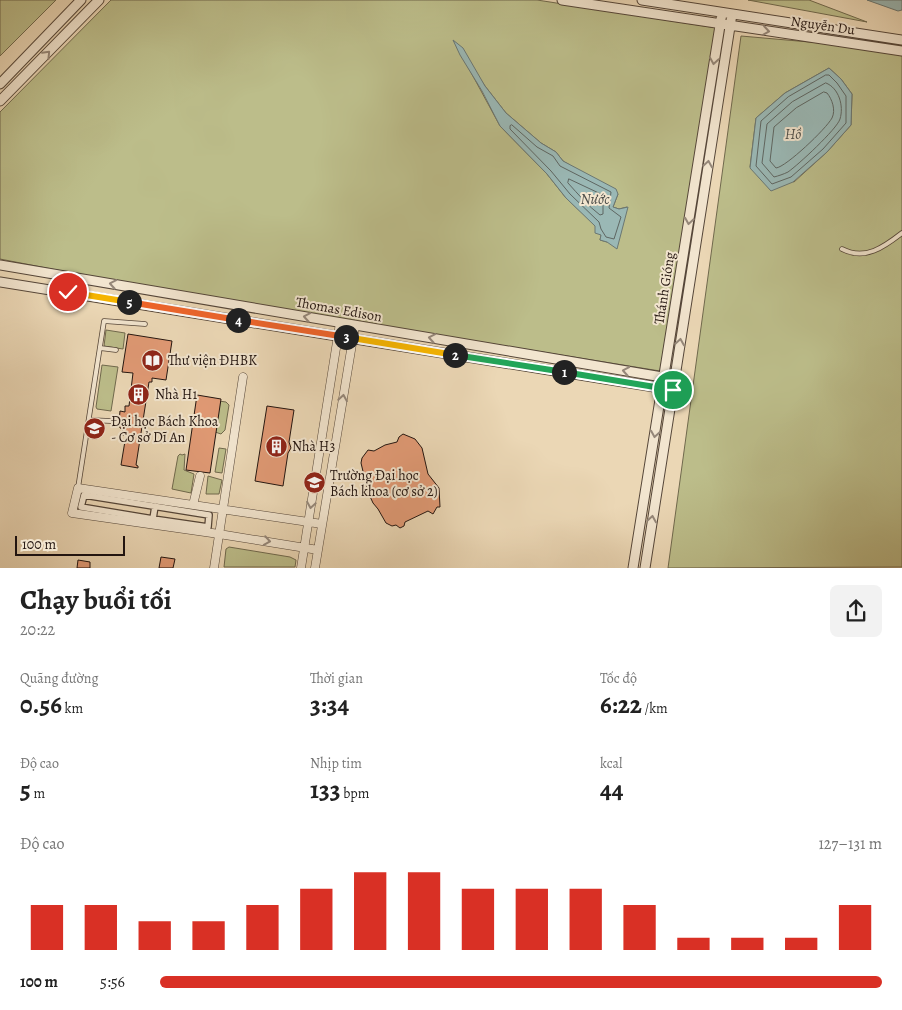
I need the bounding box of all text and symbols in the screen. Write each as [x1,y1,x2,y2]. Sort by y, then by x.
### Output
street label: Nguyễn Du [790,12,857,39]
one-way arrow [762,25,770,35]
one-way arrow [41,51,50,60]
one-way arrow [710,56,720,65]
water label: Hồ [785,124,802,144]
one-way arrow [703,159,713,168]
water label: Nước [581,189,610,209]
one-way arrow [684,217,694,226]
street label: Thánh Gióng [649,251,680,326]
pin [47,271,89,313]
icon: check [54,278,82,306]
one-way arrow [108,280,117,290]
pin: 5 [116,290,142,314]
text: 5 [127,293,132,312]
street label: Thomas Edison [294,293,384,326]
pin: 4 [226,308,250,332]
text: 4 [235,311,242,330]
one-way arrow [303,313,312,323]
pin: 3 [334,324,358,350]
text: 3 [343,328,350,347]
one-way arrow [427,334,436,344]
one-way arrow [675,337,685,346]
pin: 2 [442,342,468,368]
text: 2 [452,346,459,365]
library icon: Thư viện ĐHBK [140,348,164,372]
place label: Thư viện ĐHBK [168,351,257,370]
pin: 1 [552,360,576,384]
text: 1 [562,363,567,382]
one-way arrow [622,367,631,377]
pin [652,369,694,411]
icon: arrive [659,376,687,404]
building icon: Nhà H1 [127,382,151,406]
place label: Nhà H1 [155,385,197,404]
one-way arrow [338,394,348,402]
place label: Đại học Bách Khoa - Cơ sở Dĩ An [111,412,219,447]
school or university icon: Đại học Bách Khoa - Cơ sở Dĩ An [83,417,107,441]
one-way arrow [650,429,660,438]
building icon: Nhà H3 [264,434,288,458]
place label: Nhà H3 [292,437,335,456]
place label: Trường Đại học Bách khoa (cơ sở 2) [330,466,438,501]
school or university icon: Trường Đại học Bách khoa (cơ sở 2) [302,471,326,495]
one-way arrow [307,501,317,510]
one-way arrow [647,515,657,524]
scale bar [15,532,125,556]
text: 100 m [22,535,56,554]
one-way arrow [263,536,272,546]
text: Chạy buổi tối [20,581,172,619]
button: share [830,585,882,637]
text: 20:22 [20,619,55,641]
text: Quãng đường [20,669,98,688]
text: Thời gian [310,669,363,688]
text: Tốc độ [600,669,637,688]
text: 0.56 [20,688,62,722]
text: 3:34 [310,688,349,722]
text: 6:22 [600,688,642,722]
text: km [62,699,83,718]
text: /km [642,699,668,718]
text: Độ cao [20,754,59,773]
text: Nhịp tim [310,754,362,773]
text: kcal [600,754,622,773]
text: 5 [20,773,31,807]
text: 133 [310,773,340,807]
text: 44 [600,773,624,807]
text: m [31,784,45,803]
text: bpm [340,784,369,803]
text: Độ cao [20,833,65,855]
text: 127–131 m [818,833,882,855]
text: 100 m [20,971,58,993]
text: 5:56 [100,971,125,993]

